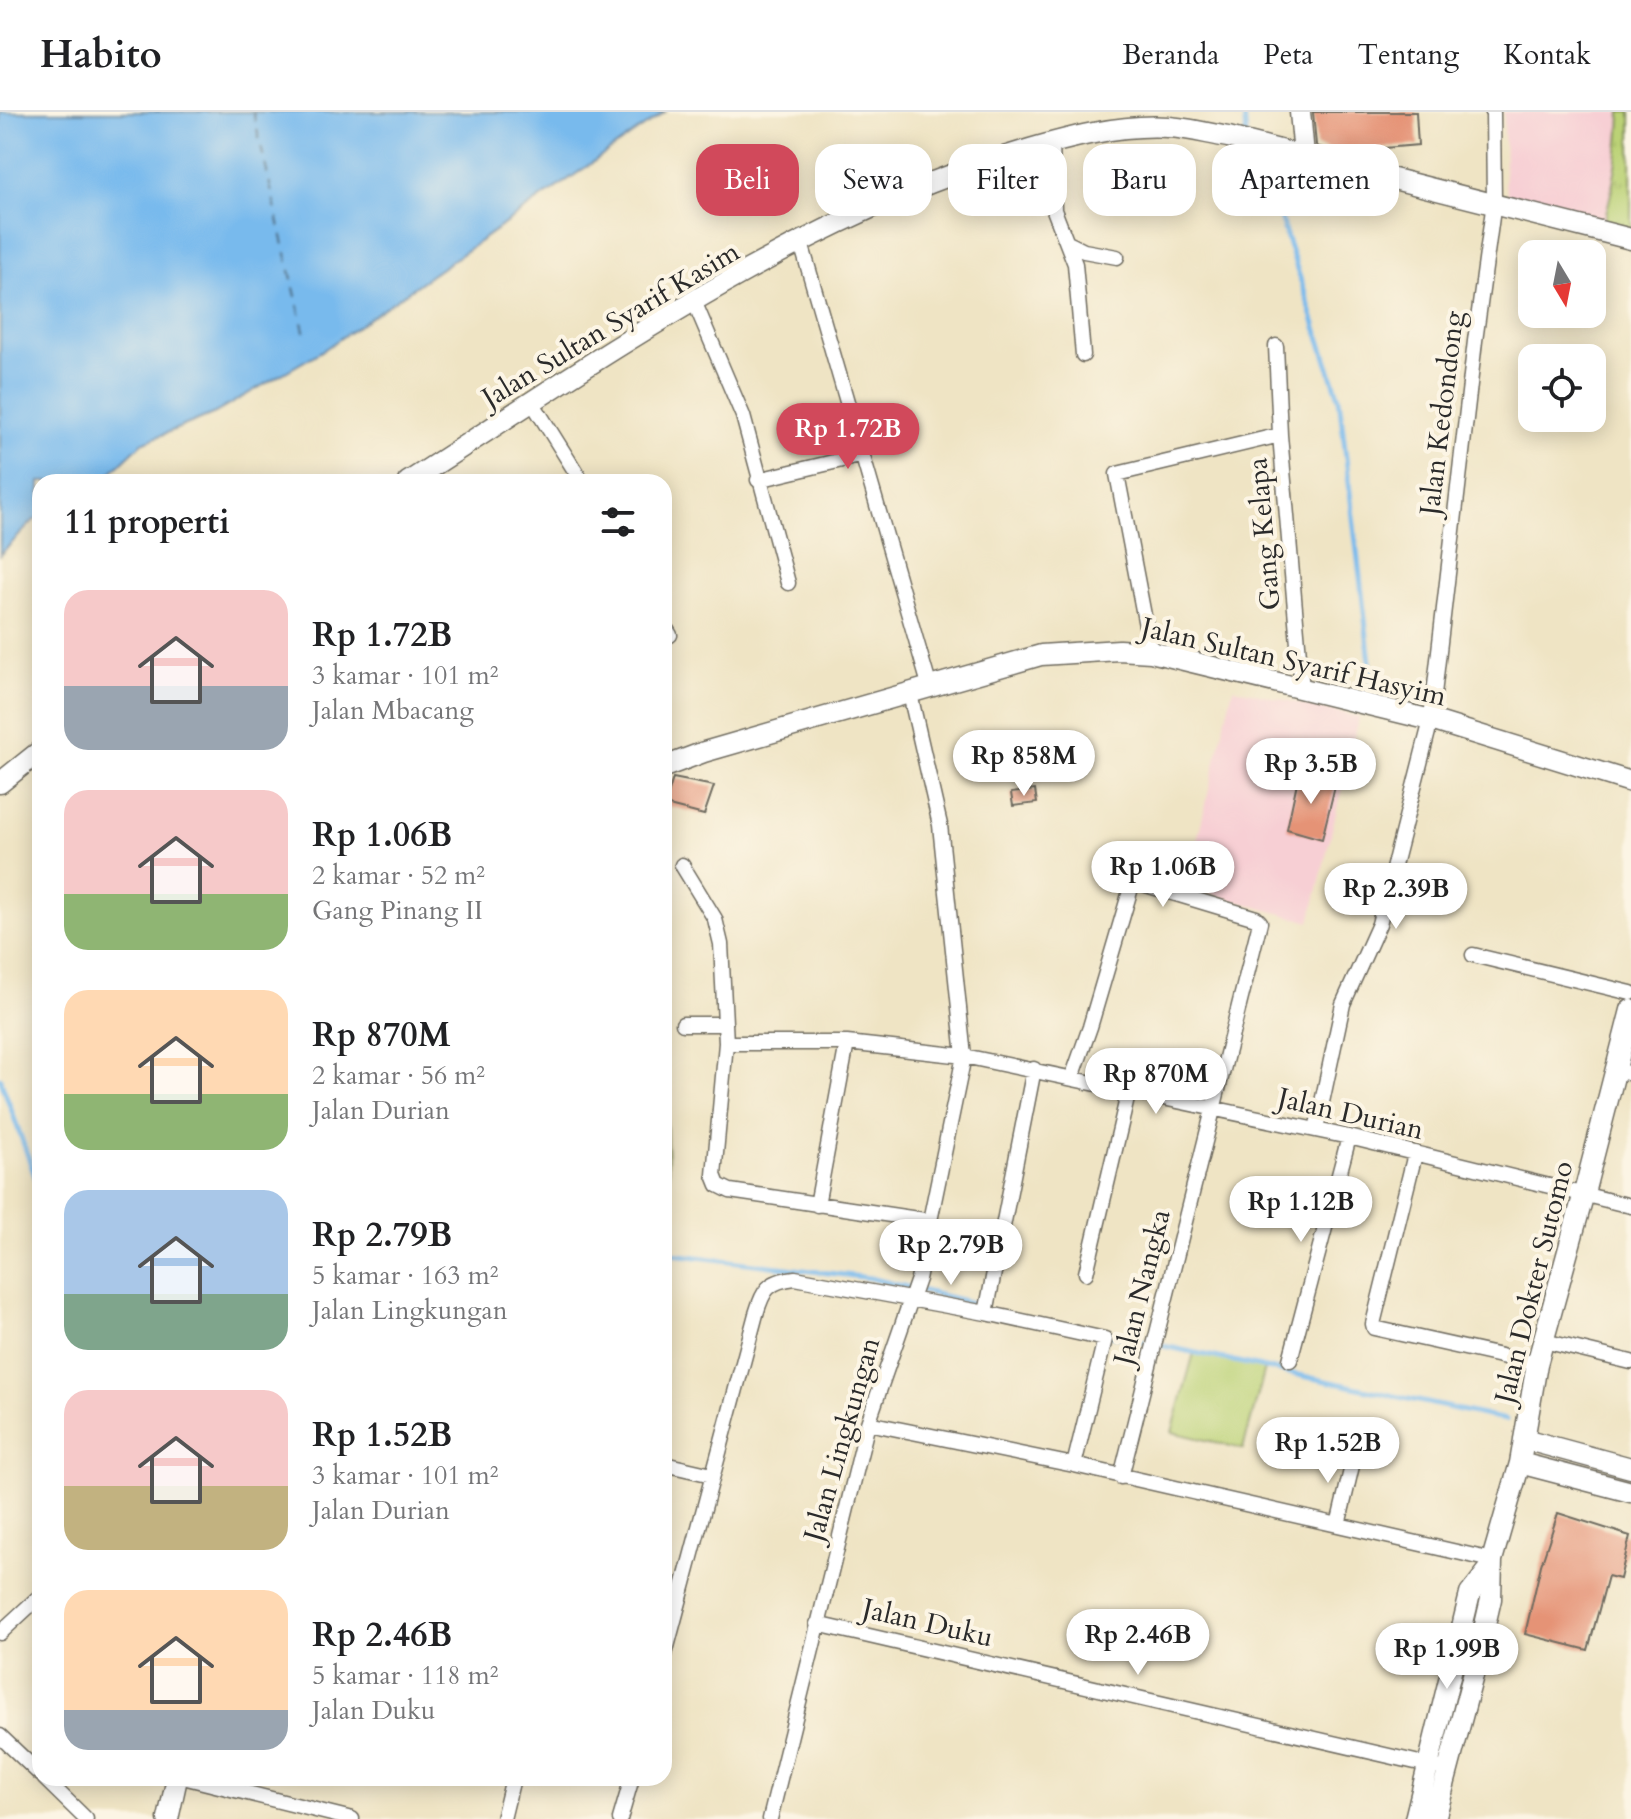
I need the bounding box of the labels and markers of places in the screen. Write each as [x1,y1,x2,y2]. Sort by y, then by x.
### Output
pin: Rp 1.72B [765,403,931,471]
pin: Rp 858M [950,730,1098,798]
pin: Rp 3.5B [1237,738,1385,806]
pin: Rp 1.06B [1080,841,1246,909]
pin: Rp 2.39B [1313,863,1479,931]
pin: Rp 870M [1082,1048,1230,1116]
pin: Rp 1.12B [1218,1176,1384,1244]
pin: Rp 2.79B [868,1219,1034,1287]
pin: Rp 1.52B [1245,1417,1411,1485]
pin: Rp 2.46B [1055,1609,1221,1677]
pin: Rp 1.99B [1364,1623,1530,1691]

